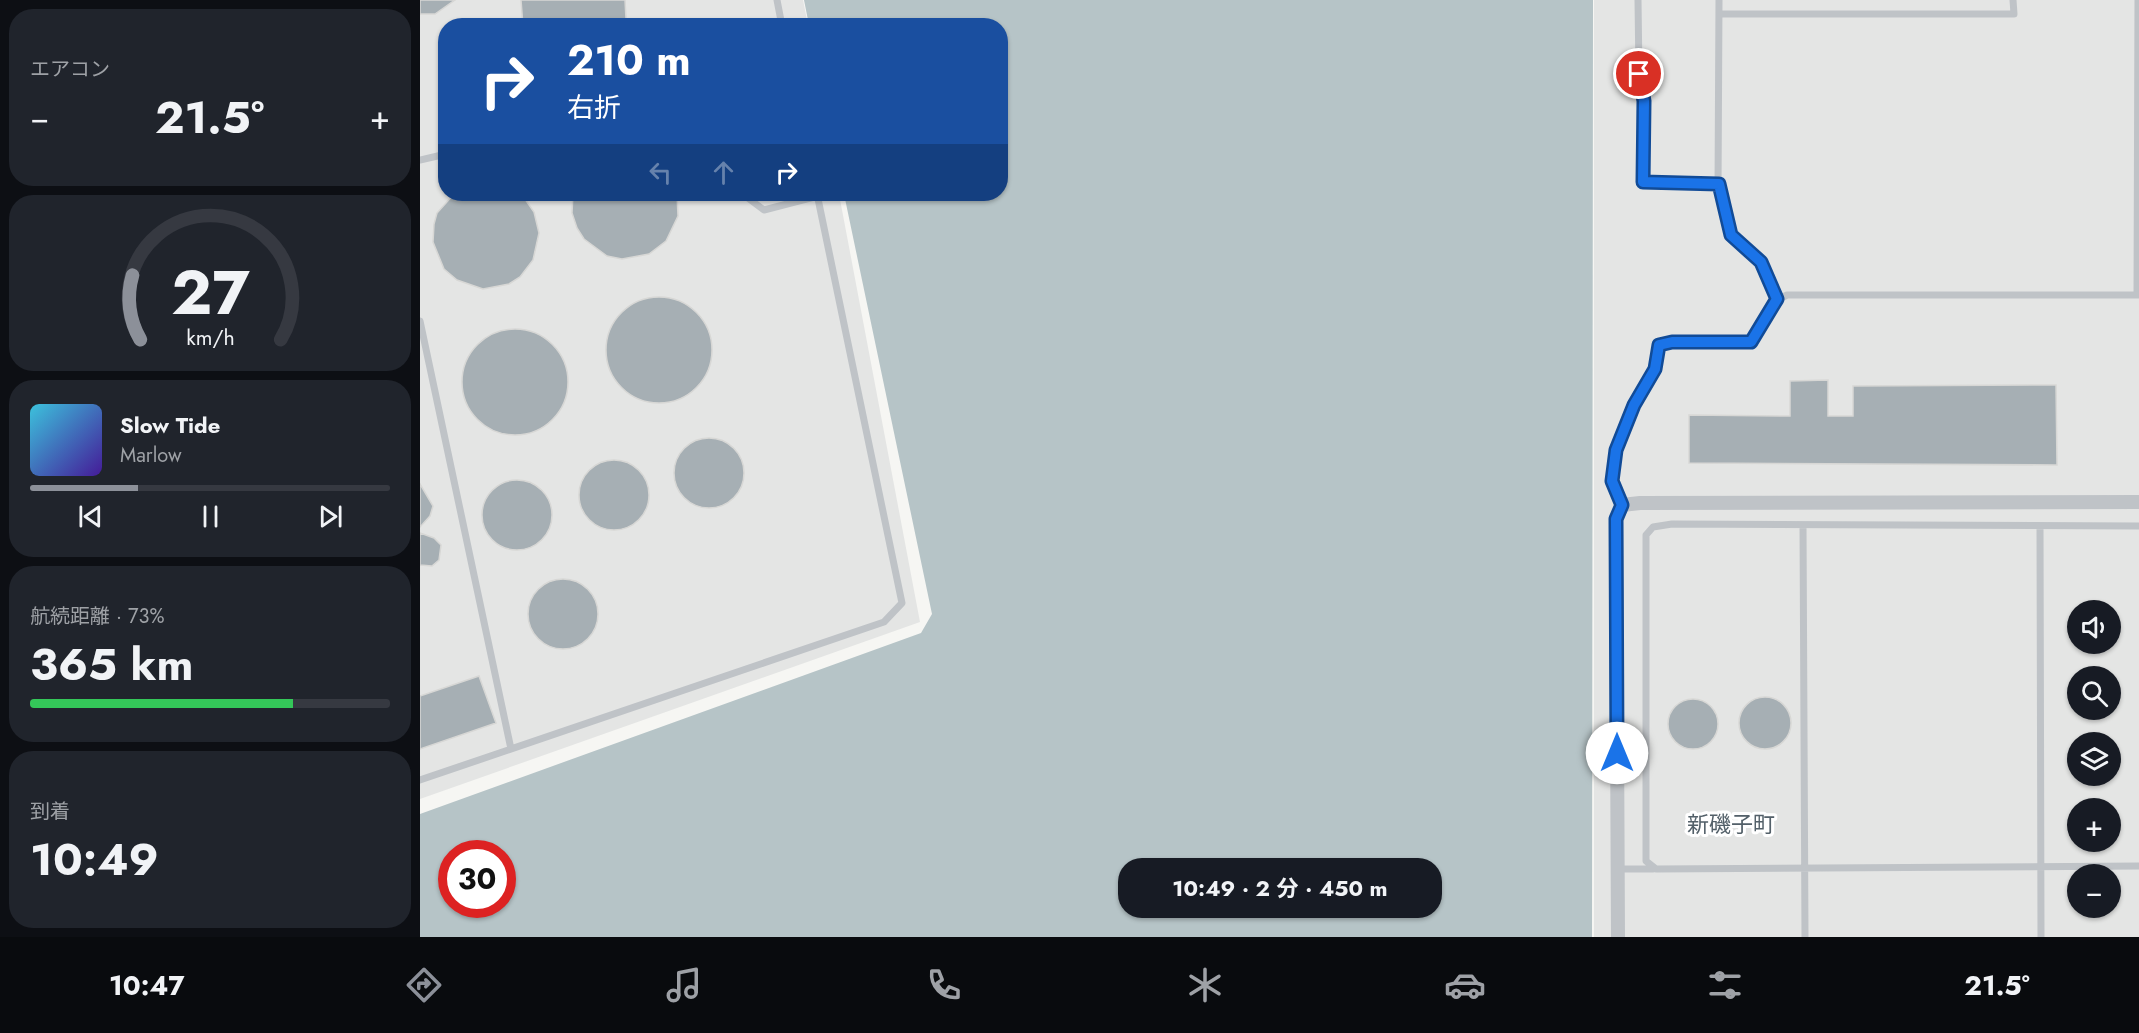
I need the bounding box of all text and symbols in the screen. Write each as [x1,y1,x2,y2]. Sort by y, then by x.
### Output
text: 210 m [567,30,691,91]
icon: right [468,42,546,120]
pin [1613,48,1664,99]
text: エアコン [30,55,110,84]
icon: arrive [1622,57,1655,90]
text: 21.5° [155,85,264,150]
text: 右折 [567,88,621,127]
text: − [30,94,49,141]
text: + [370,94,390,141]
icon: left [644,156,677,189]
icon: ahead [707,156,740,189]
icon: right [770,156,803,189]
text: 27 [171,247,250,337]
text: km/h [186,322,234,353]
text: Slow Tide [120,409,220,441]
text: Marlow [120,441,182,470]
icon: previous [74,500,107,533]
icon: pause [194,500,227,533]
icon: next [314,500,347,533]
map controls [2067,600,2121,918]
button: sound [2067,600,2121,654]
text: 航続距離 · 73% [30,602,164,631]
text: 365 km [30,632,193,697]
button: search [2067,666,2121,720]
position arrow [1585,721,1649,785]
button: layers [2067,732,2121,786]
text: 到着 [30,797,70,826]
button: + [2067,798,2121,852]
district label: 新磯子町 [1687,808,1775,840]
text: 10:49 [30,827,159,892]
speed limit sign: 30 [438,840,516,918]
button: − [2067,864,2121,918]
text: 10:49 · 2 分 · 450 m [1172,872,1388,904]
icon: directions [403,964,445,1006]
icon: music [663,964,705,1006]
icon: phone [923,964,965,1006]
icon: climate [1184,964,1226,1006]
icon: car [1444,964,1486,1006]
icon: filters [1704,964,1746,1006]
text: 10:47 [109,966,185,1005]
text: 21.5° [1964,966,2030,1005]

